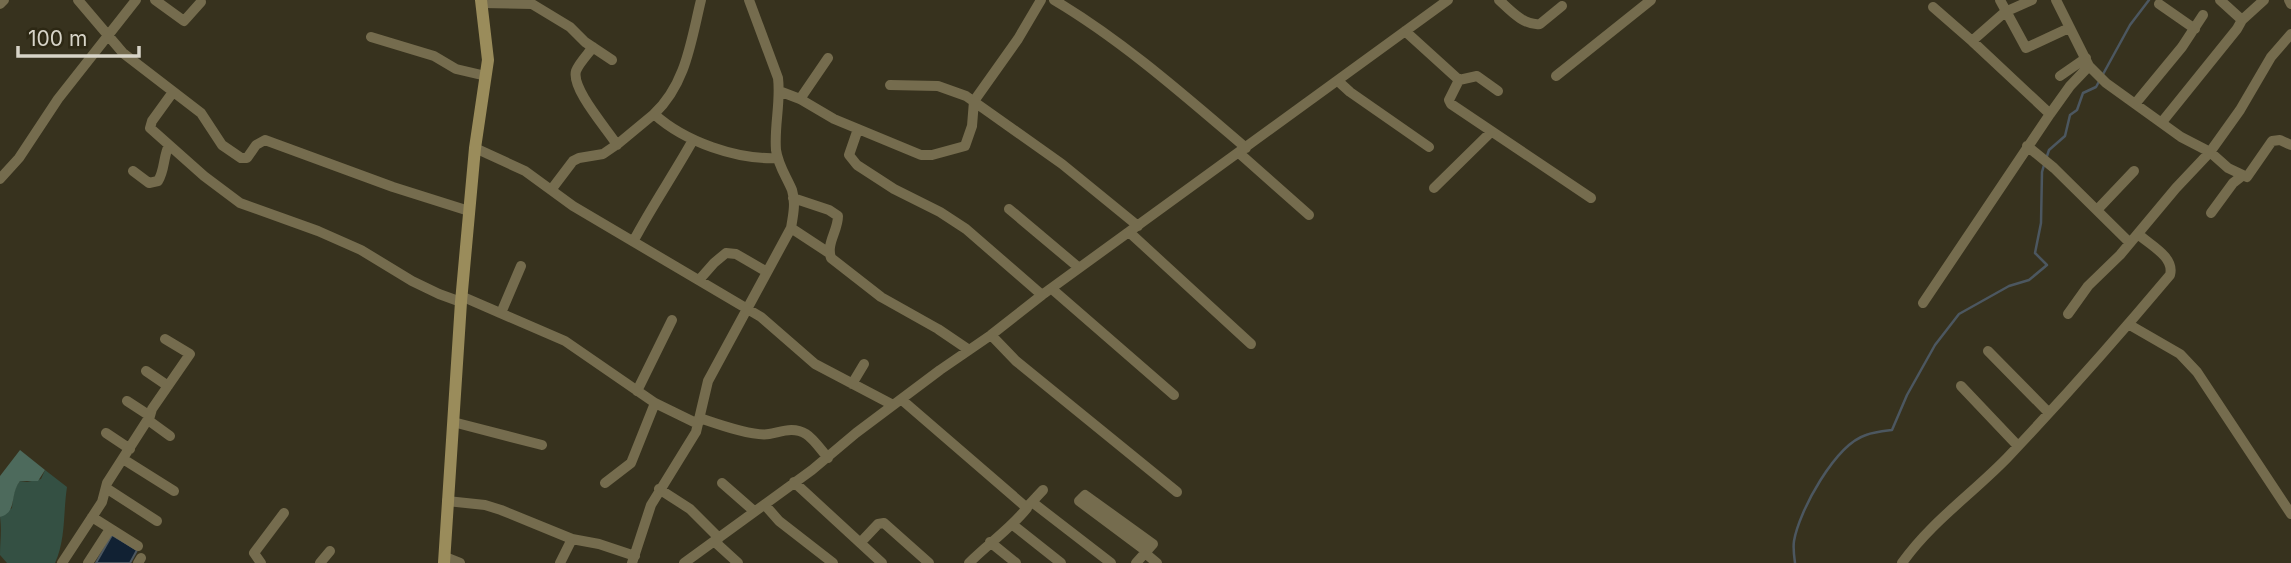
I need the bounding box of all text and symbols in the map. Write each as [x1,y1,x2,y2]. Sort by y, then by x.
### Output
scale bar [18,14,138,58]
text: 100 m [28,26,87,51]

